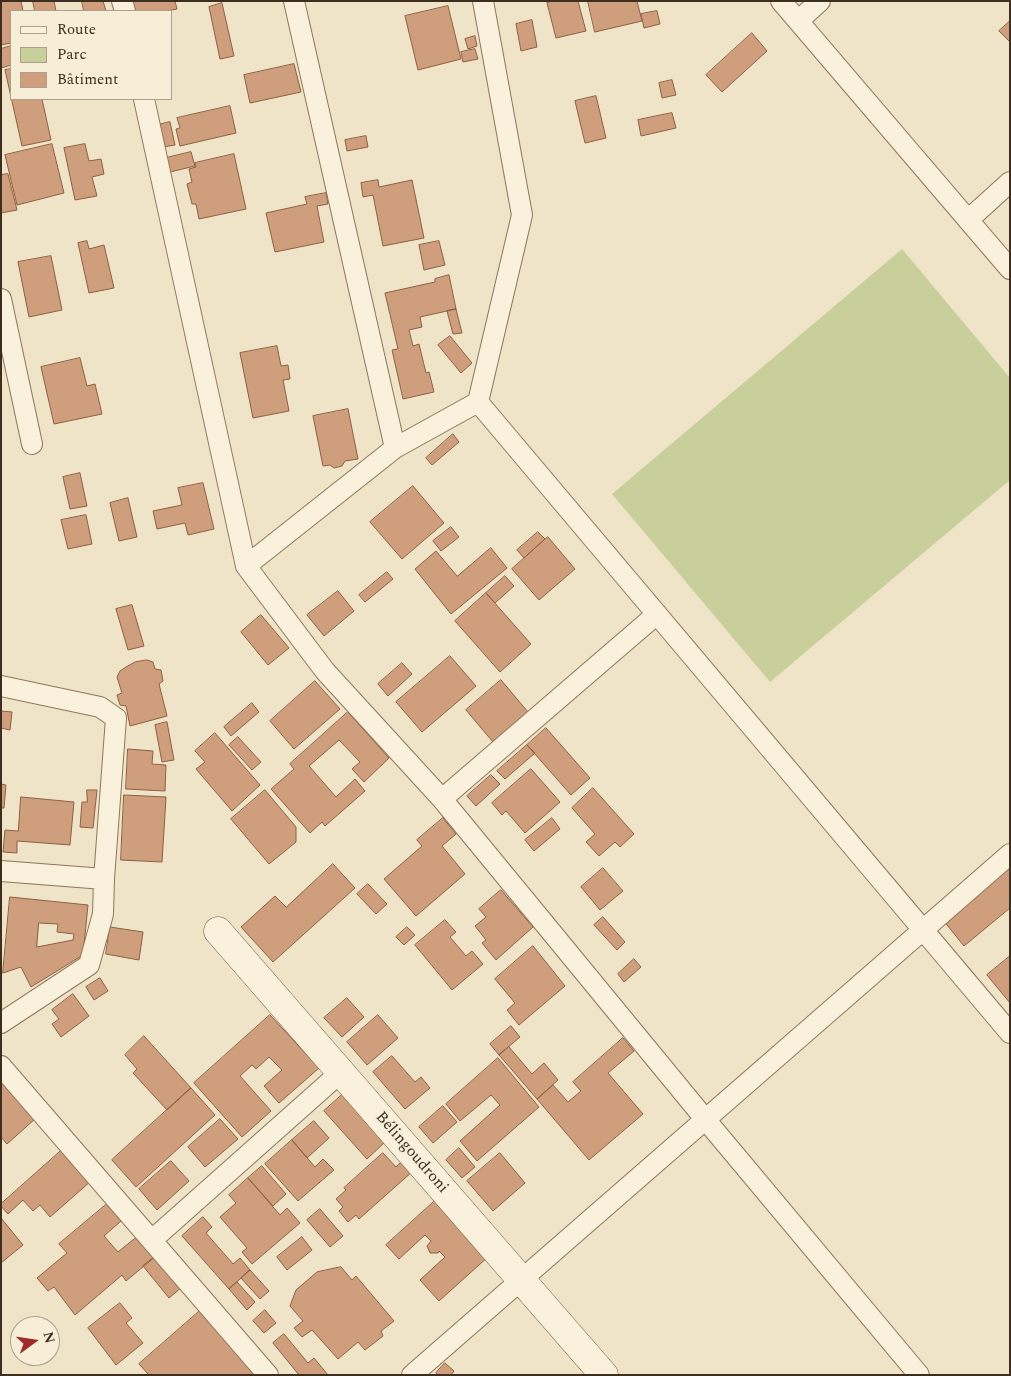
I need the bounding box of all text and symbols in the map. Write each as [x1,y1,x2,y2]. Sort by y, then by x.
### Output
legend [10,10,172,100]
text: Route [57,18,96,41]
text: Parc [57,43,87,66]
text: Bâtiment [57,68,118,91]
street label: Bélingoudroni [370,1108,452,1198]
north arrow [10,1316,60,1366]
text: N [37,1329,61,1346]

